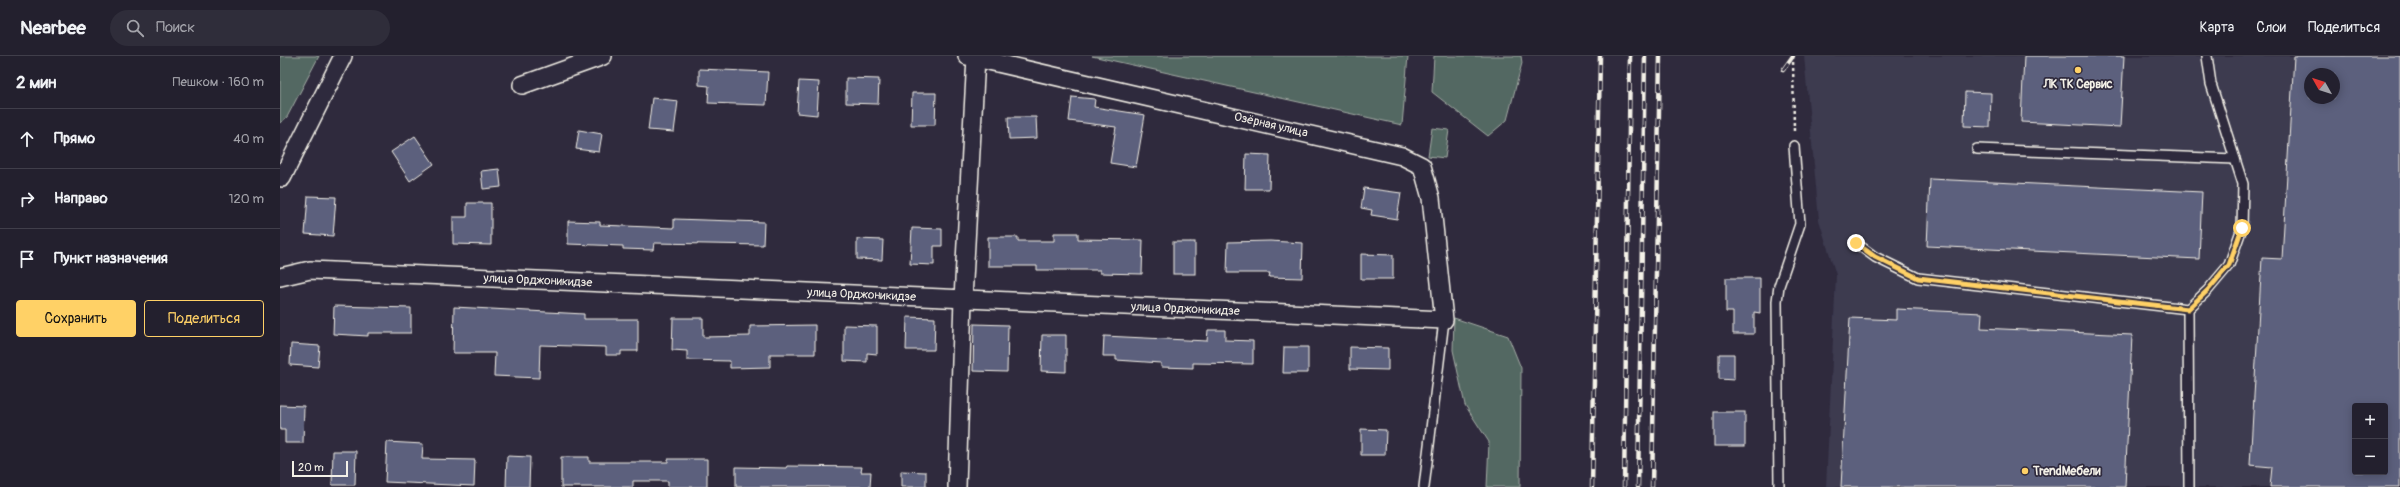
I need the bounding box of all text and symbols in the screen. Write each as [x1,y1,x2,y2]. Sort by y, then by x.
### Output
search box [110,10,390,46]
text: Nearbee [20,16,86,40]
icon: search [124,17,146,39]
text: Поиск [156,18,195,37]
text: Карта [2200,19,2234,36]
text: Слои [2256,19,2286,36]
text: Поделиться [2308,19,2380,36]
marker: ЛК ТК Сервис [2073,65,2083,75]
north arrow [2304,68,2340,104]
text: 2 мин [16,72,56,93]
text: Пешком · 160 m [173,74,264,90]
place label: ЛК ТК Сервис [2042,77,2113,92]
street label: Озёрная улица [1233,109,1310,141]
icon: ahead [16,128,38,150]
text: Прямо [54,129,95,148]
text: 40 m [233,131,264,147]
icon: right [16,188,38,210]
text: Направо [54,189,108,208]
text: 120 m [228,191,264,207]
route start [2233,219,2251,237]
route end [1847,234,1865,252]
icon: arrive [16,248,38,270]
text: Пункт назначения [54,249,168,268]
street label: улица Орджоникидзе [482,270,593,290]
street label: улица Орджоникидзе [806,284,916,304]
street label: улица Орджоникидзе [1130,299,1240,318]
button: Сохранить [16,300,136,337]
button: Поделиться [144,300,264,337]
map controls [2352,403,2388,475]
button: + [2352,403,2388,439]
button: − [2352,439,2388,475]
scale bar [292,459,348,478]
text: 20 m [298,461,324,474]
place label: TrendМебели [2032,464,2101,479]
marker: TrendМебели [2020,466,2030,476]

